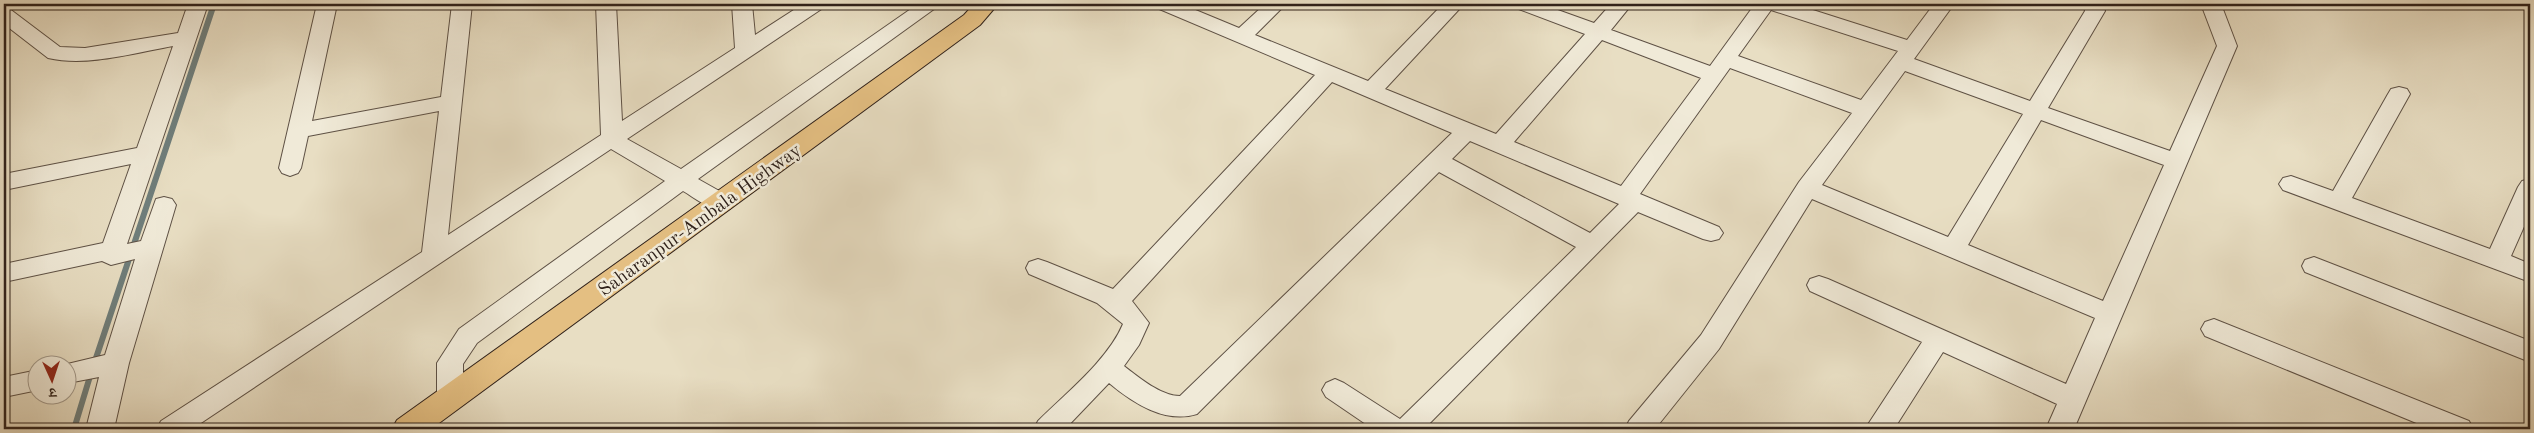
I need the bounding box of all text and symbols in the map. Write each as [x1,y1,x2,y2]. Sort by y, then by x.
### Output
street label: Saharanpur-Ambala Highway [596,141,805,301]
north arrow [28,356,78,406]
text: उ [48,385,58,399]

